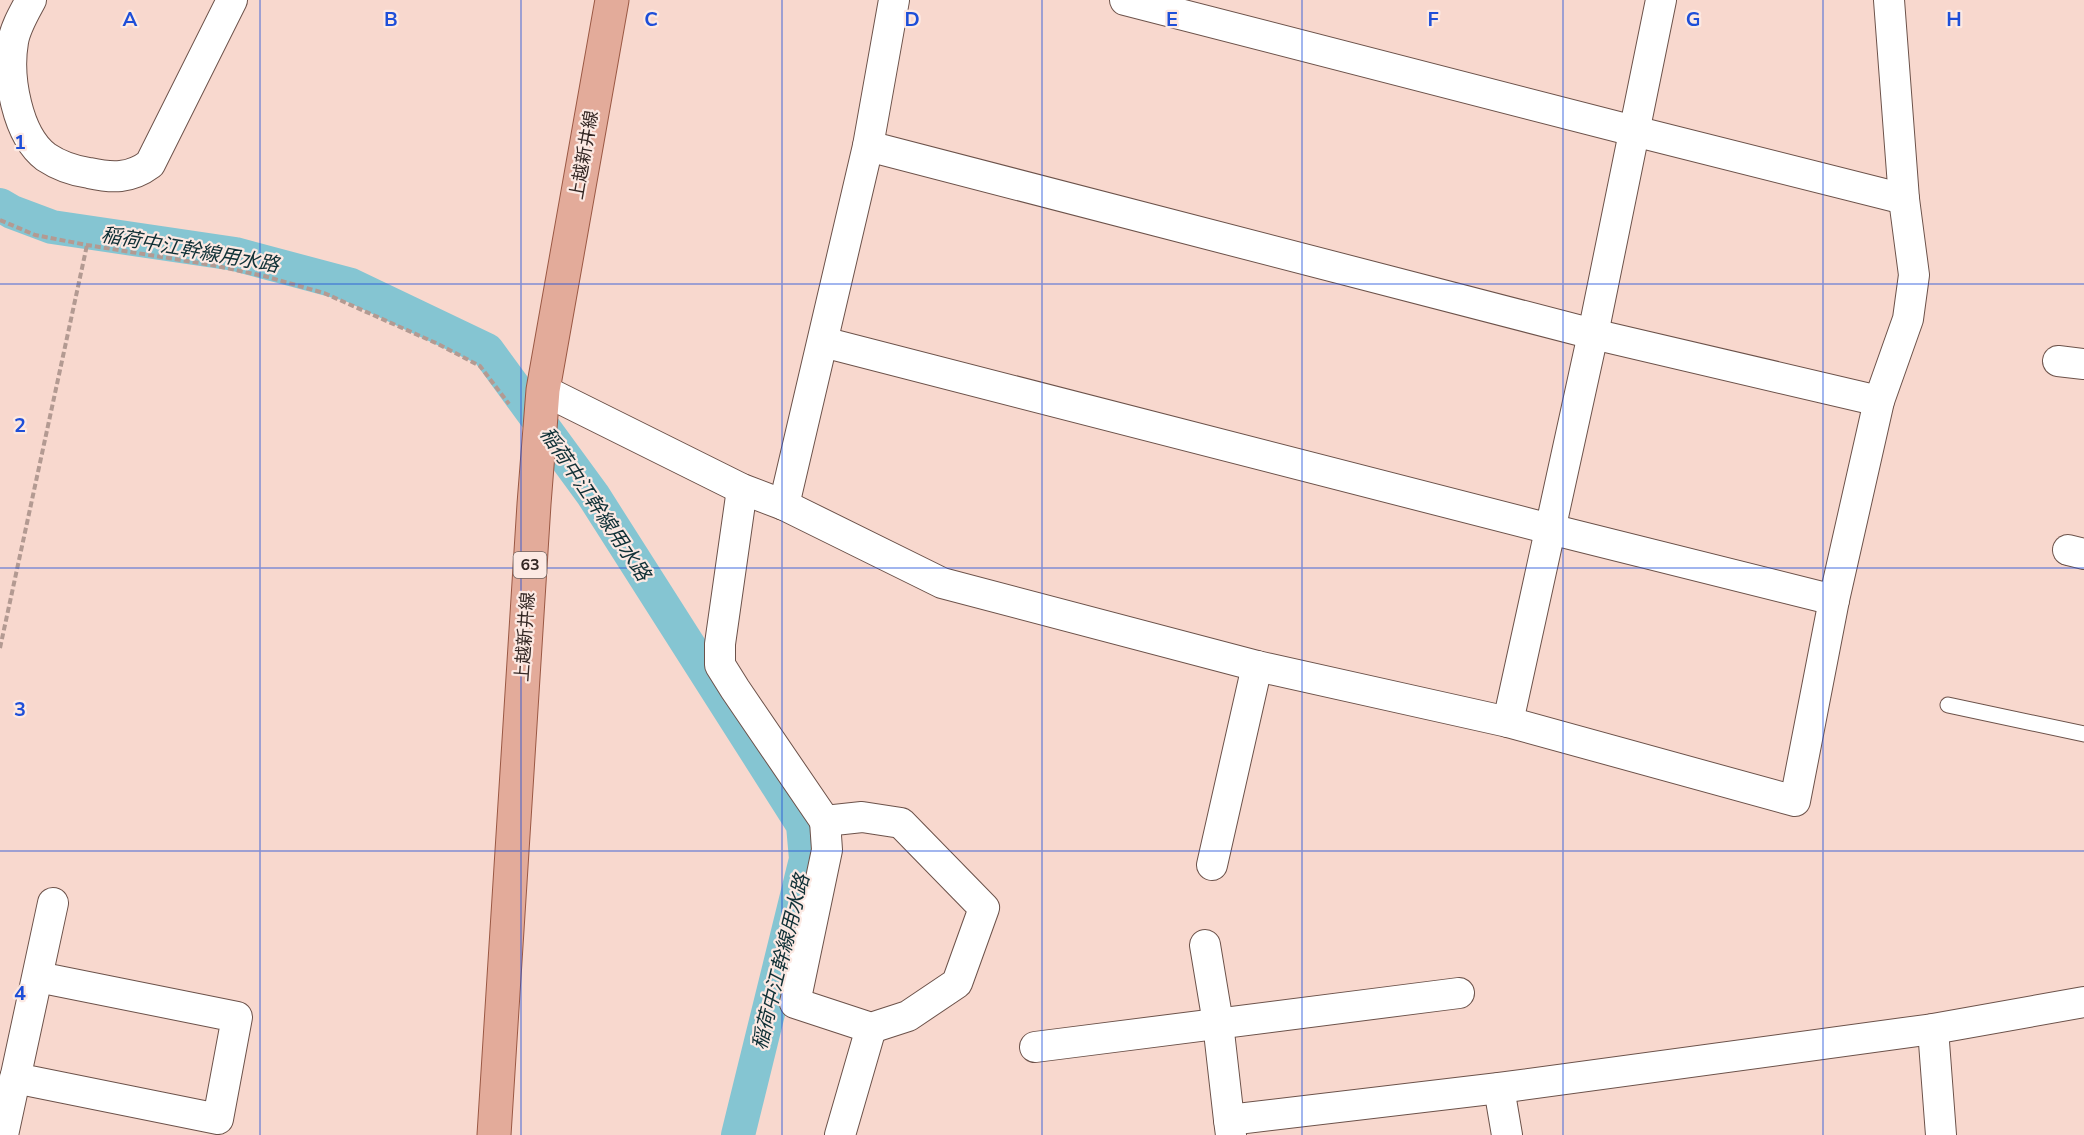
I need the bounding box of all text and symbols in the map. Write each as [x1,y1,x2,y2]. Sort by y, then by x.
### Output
text: A [123,6,138,33]
text: B [384,6,398,33]
text: C [644,6,658,33]
text: D [904,6,920,33]
text: E [1166,6,1178,33]
text: F [1427,6,1439,33]
text: G [1686,6,1700,33]
text: H [1946,6,1962,33]
street label: 上越新井線 [564,109,604,201]
text: 1 [14,129,26,156]
water label: 稲荷中江幹線用水路 [99,221,283,279]
text: 2 [14,412,26,439]
water label: 稲荷中江幹線用水路 [533,422,658,588]
road number: 63 [514,552,546,578]
street label: 上越新井線 [510,591,540,683]
text: 3 [14,696,26,723]
water label: 稲荷中江幹線用水路 [746,869,816,1053]
text: 4 [14,980,26,1007]

